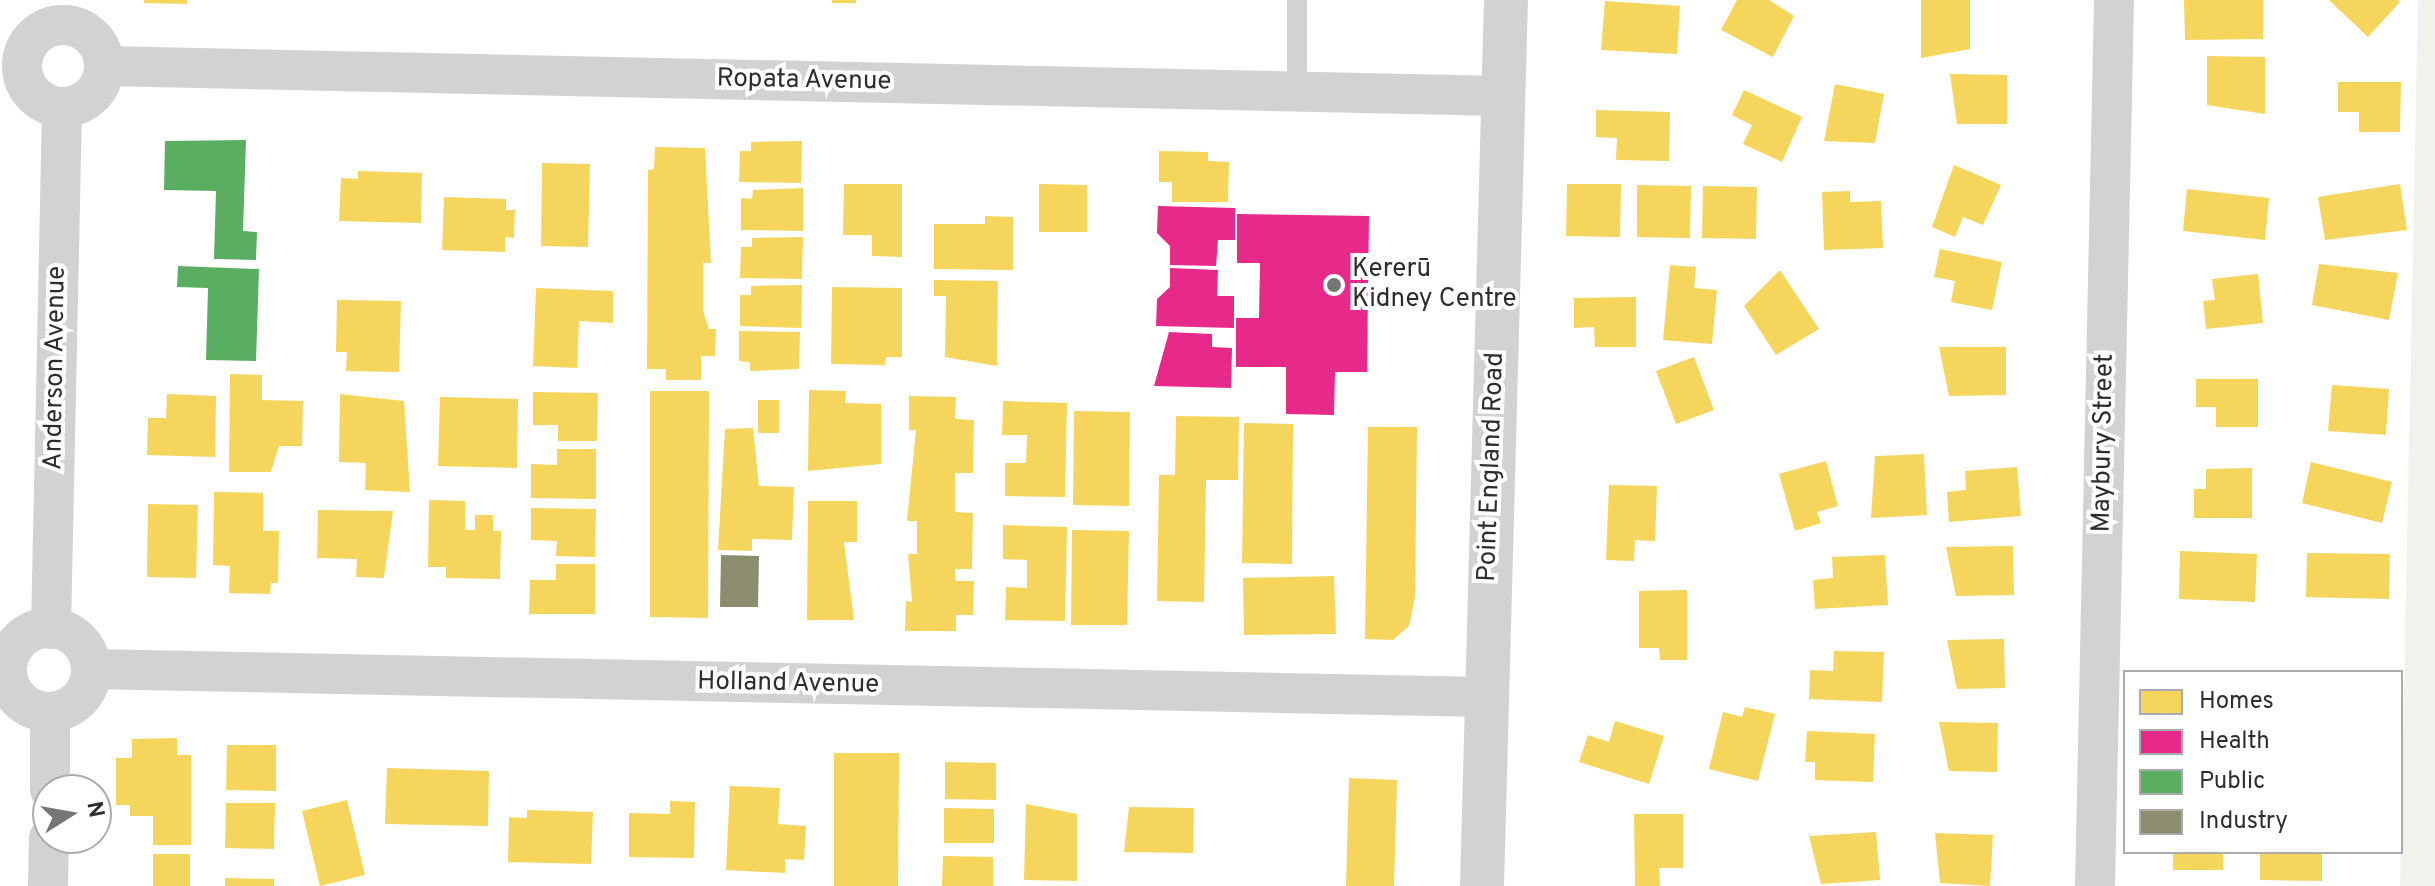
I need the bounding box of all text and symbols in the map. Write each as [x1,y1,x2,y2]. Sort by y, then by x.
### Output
street label: Ropata Avenue [716,64,892,98]
place label: Kererū Kidney Centre [1352,254,1516,316]
street label: Anderson Avenue [39,265,73,471]
marker: Kererū Kidney Centre [1323,274,1345,296]
street label: Point England Road [1472,352,1512,582]
street label: Maybury Street [2087,353,2121,533]
street label: Holland Avenue [696,667,880,701]
legend [2123,670,2403,854]
text: Homes [2199,687,2274,717]
text: Health [2199,727,2270,757]
text: Public [2199,767,2265,797]
north arrow [32,774,112,854]
text: N [79,799,109,820]
text: Industry [2199,807,2288,837]

